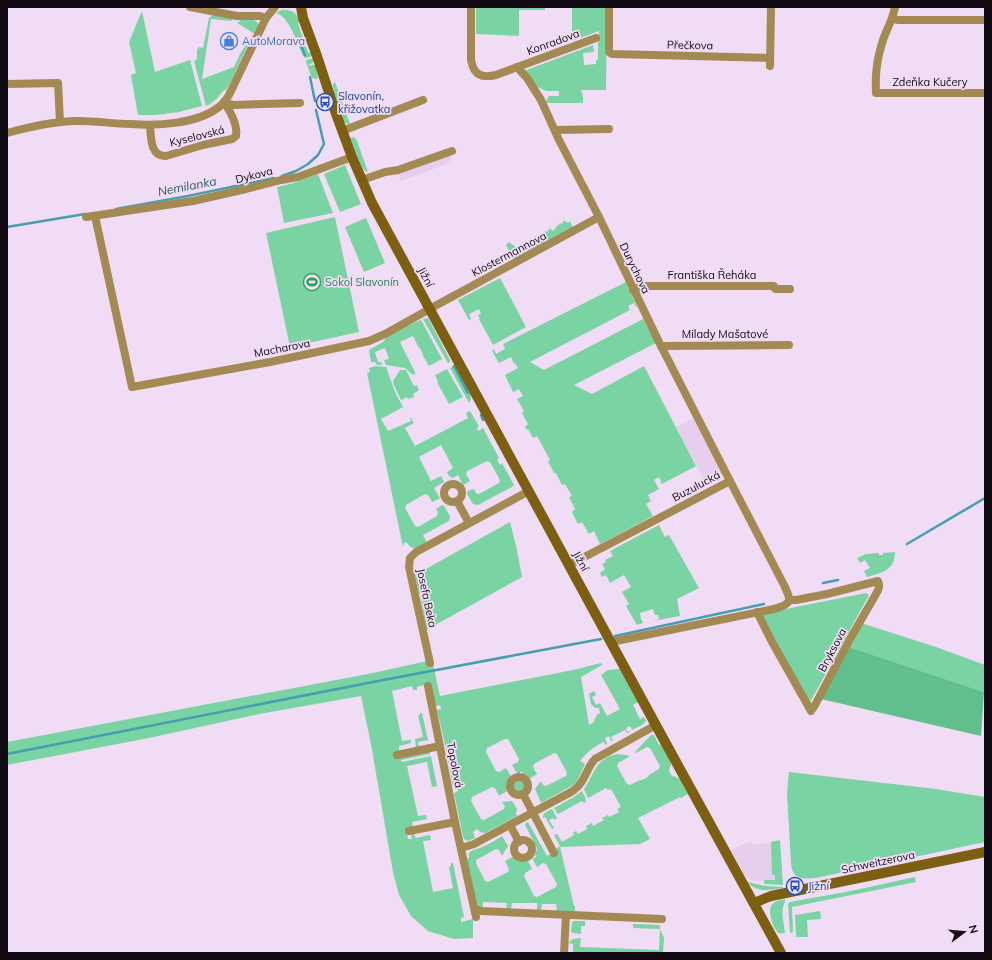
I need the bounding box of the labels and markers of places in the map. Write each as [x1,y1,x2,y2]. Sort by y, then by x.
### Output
shop icon: AutoMorava [219,31,239,51]
place label: AutoMorava [242,34,305,48]
place label: Slavonín, křižovatka [338,89,390,116]
bus stop icon: Slavonín, křižovatka [315,92,335,112]
sports icon: Sokol Slavonín [302,272,322,292]
place label: Sokol Slavonín [325,275,399,289]
bus stop icon: Jižní [785,876,805,896]
place label: Jižní [808,879,830,893]

